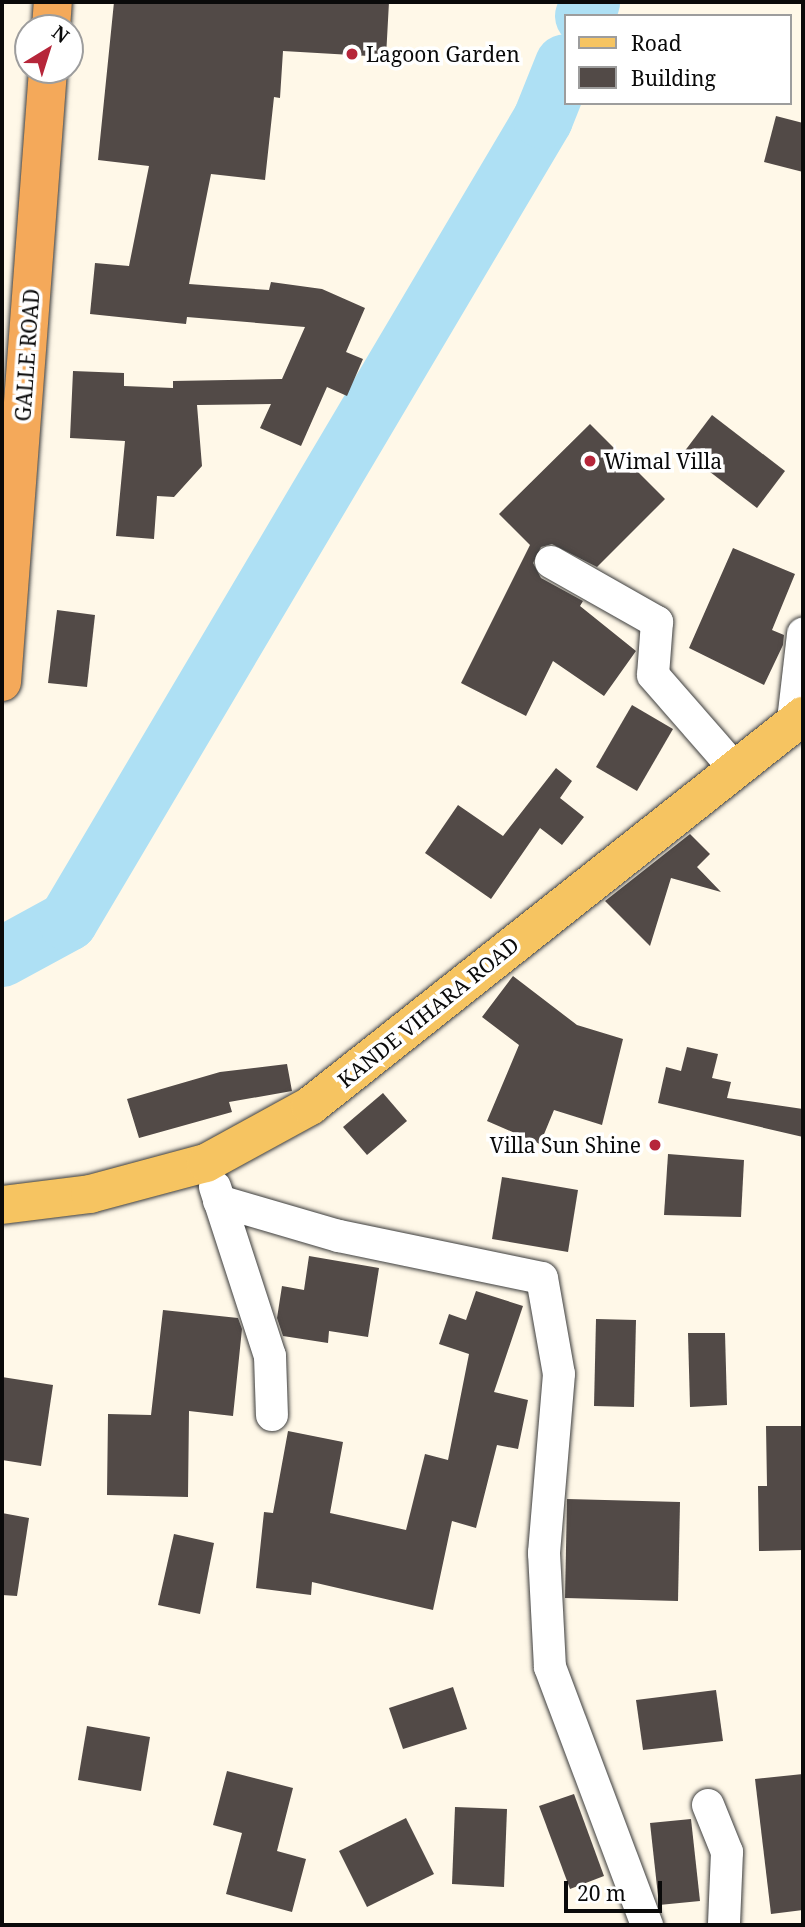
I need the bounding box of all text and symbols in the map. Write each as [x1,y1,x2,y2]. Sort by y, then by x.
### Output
north arrow [14,14,84,84]
legend [564,14,791,105]
text: N [47,19,75,49]
text: Road [631,29,682,57]
place label: Lagoon Garden [366,41,520,67]
marker: Lagoon Garden [344,46,360,62]
text: Building [631,64,716,92]
street label: GALLE ROAD [10,288,44,422]
place label: Wimal Villa [604,448,722,474]
marker: Wimal Villa [582,453,598,469]
street label: KANDE VIHARA ROAD [333,931,523,1093]
place label: Villa Sun Shine [490,1132,641,1158]
marker: Villa Sun Shine [647,1137,663,1153]
scale bar [567,1868,665,1912]
text: 20 m [577,1879,626,1907]

